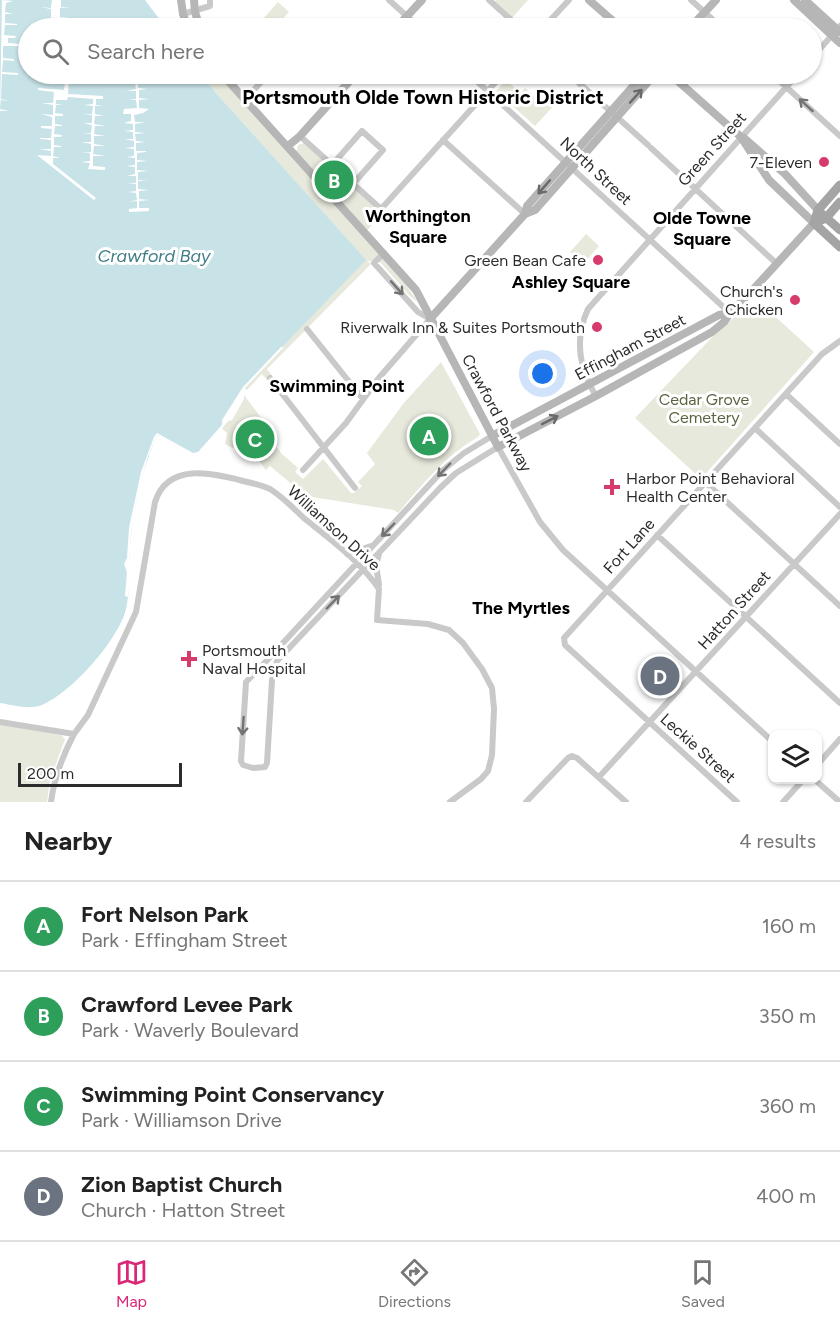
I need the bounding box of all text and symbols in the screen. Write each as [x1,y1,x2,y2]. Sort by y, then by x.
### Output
search box [18,18,822,84]
icon: search [39,35,72,68]
text: Search here [87,38,205,65]
district label: Portsmouth Olde Town Historic District [242,85,604,109]
one-way arrow [629,89,643,104]
one-way arrow [799,98,814,112]
street label: Green Street [674,108,750,190]
street label: North Street [556,133,636,209]
place label: 7-Eleven [749,153,812,172]
marker: 7-Eleven [817,155,831,169]
pin: B [314,158,354,202]
one-way arrow [537,179,551,194]
district label: Worthington Square [365,205,471,248]
district label: Olde Towne Square [653,207,751,250]
water label: Crawford Bay [98,245,212,267]
place label: Green Bean Cafe [464,251,586,270]
marker: Green Bean Cafe [591,253,605,267]
district label: Ashley Square [512,271,630,293]
one-way arrow [390,280,404,295]
place label: Church's Chicken [720,282,783,319]
marker: Church's Chicken [788,293,802,307]
street label: Effingham Street [571,310,689,384]
place label: Riverwalk Inn & Suites Portsmouth [340,318,585,337]
marker: Riverwalk Inn & Suites Portsmouth [590,320,604,334]
street label: Crawford Parkway [458,351,536,476]
your location [528,359,557,388]
district label: Swimming Point [269,375,405,397]
park label: Cedar Grove Cemetery [659,390,750,427]
pin: A [410,414,448,458]
one-way arrow [540,414,558,426]
pin: C [236,416,274,462]
one-way arrow [437,462,452,477]
place label: Harbor Point Behavioral Health Center [626,469,795,506]
marker: Harbor Point Behavioral Health Center [603,478,621,496]
street label: Williamson Drive [284,481,384,575]
street label: Fort Lane [599,514,659,577]
one-way arrow [381,523,395,538]
street label: Hatton Street [694,567,774,653]
one-way arrow [326,594,340,609]
district label: The Myrtles [472,597,570,619]
place label: Portsmouth Naval Hospital [202,641,306,678]
marker: Portsmouth Naval Hospital [180,650,198,668]
pin: D [640,654,680,698]
street label: Leckie Street [656,709,740,787]
one-way arrow [238,716,249,736]
map controls [768,730,822,784]
button: layers [768,730,822,784]
scale bar [18,760,182,788]
text: 200 m [27,764,74,783]
text: Nearby [24,825,112,857]
text: 4 results [739,829,816,853]
text: Fort Nelson Park [81,901,249,928]
text: A [36,914,51,938]
text: 160 m [762,914,816,938]
text: Park · Effingham Street [81,928,287,952]
text: Crawford Levee Park [81,991,293,1018]
text: B [37,1004,50,1028]
text: 350 m [759,1004,816,1028]
text: Park · Waverly Boulevard [81,1018,299,1042]
text: Swimming Point Conservancy [81,1081,384,1108]
text: C [36,1094,51,1118]
text: 360 m [759,1094,816,1118]
text: Park · Williamson Drive [81,1108,282,1132]
text: Zion Baptist Church [81,1171,282,1198]
text: D [37,1184,51,1208]
text: 400 m [756,1184,816,1208]
text: Church · Hatton Street [81,1198,285,1222]
tab: Map [115,1256,148,1311]
tab: Directions [378,1256,451,1311]
tab: Saved [681,1256,725,1311]

